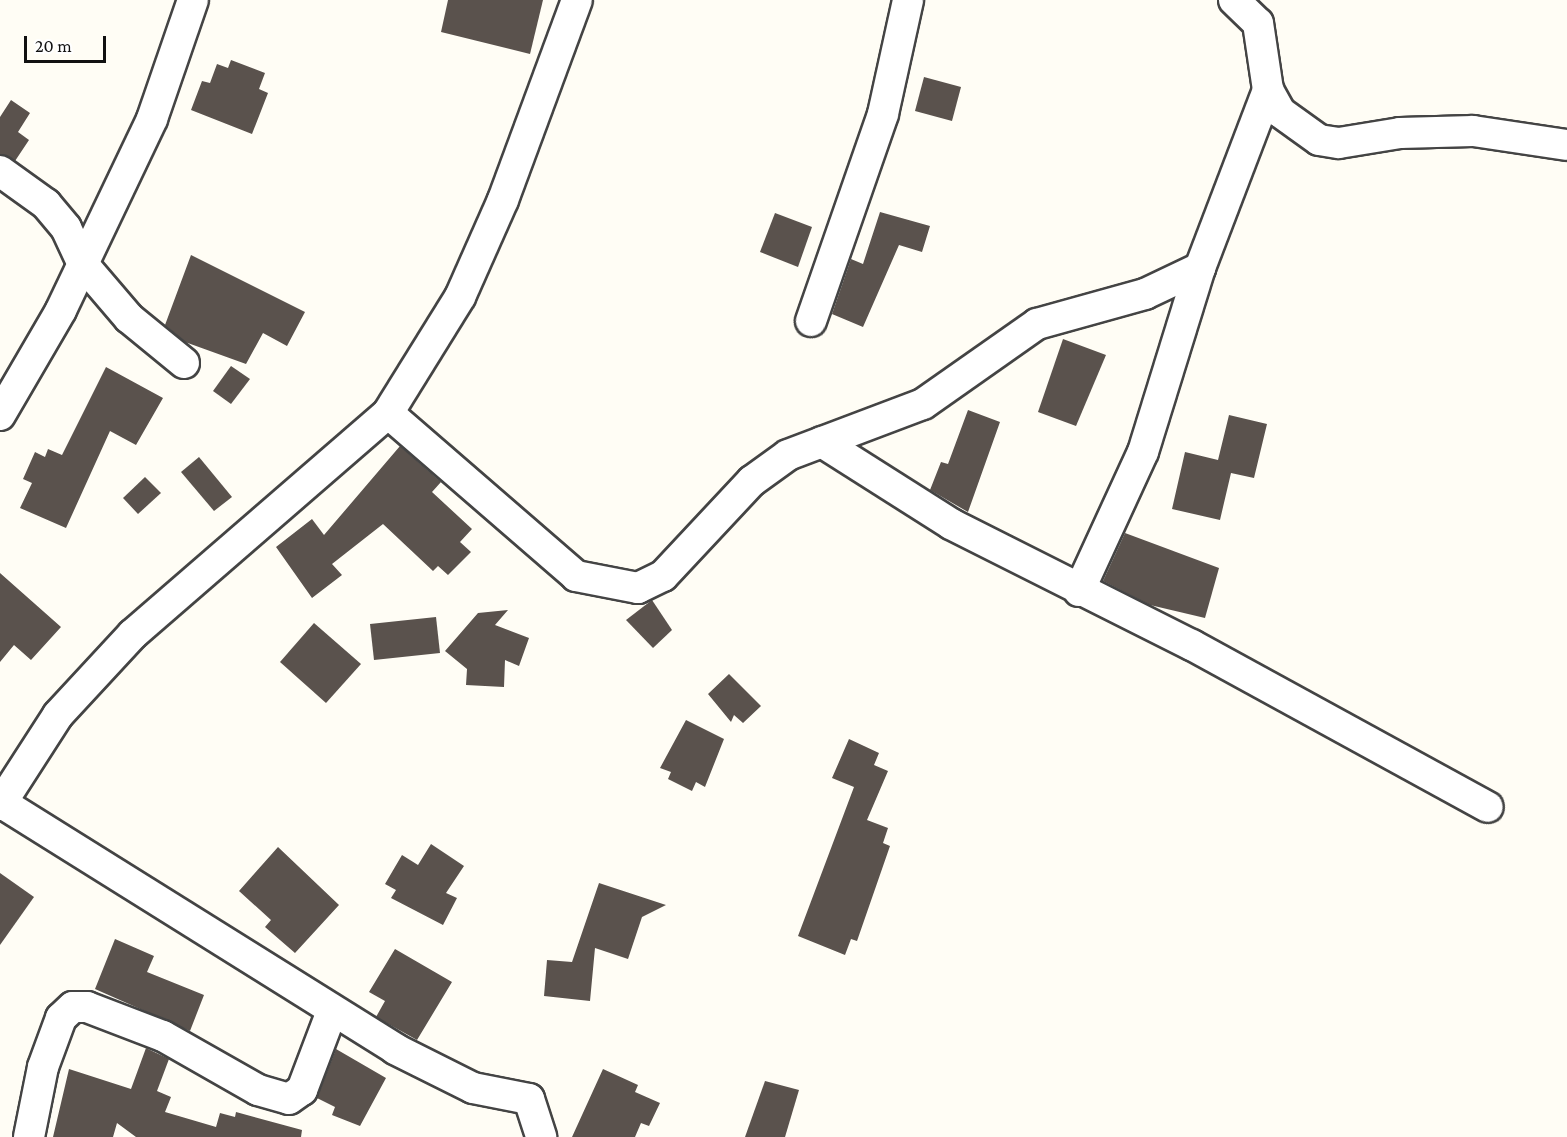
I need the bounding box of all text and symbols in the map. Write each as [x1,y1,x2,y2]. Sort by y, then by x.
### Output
scale bar [27,24,110,62]
text: 20 m [35,36,72,56]

